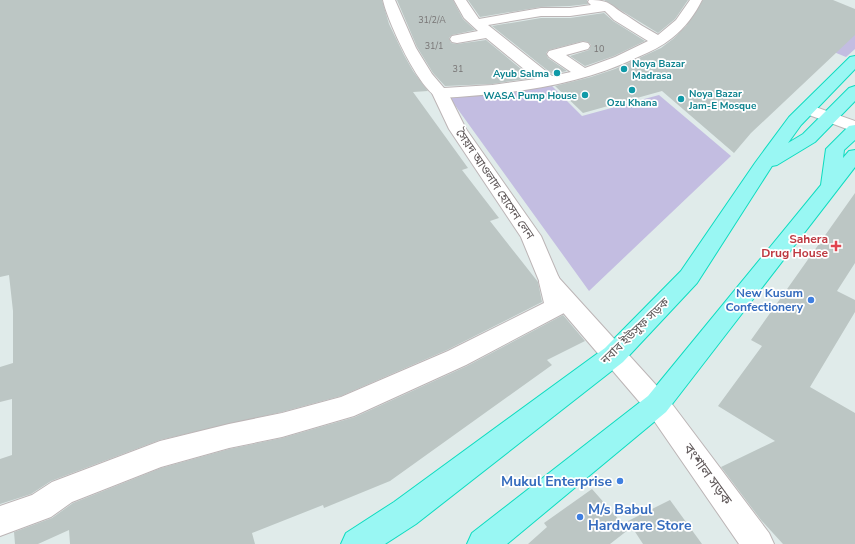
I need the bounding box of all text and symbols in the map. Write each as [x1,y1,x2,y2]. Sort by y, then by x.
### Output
house number: 31/2/A [418,14,446,26]
house number: 31/1 [425,40,443,52]
house number: 10 [594,43,604,55]
place label: Noya Bazar Madrasa [632,57,685,83]
house number: 31 [453,63,463,75]
marker: Noya Bazar Madrasa [619,64,629,74]
place label: Ayub Salma [493,67,549,81]
marker: Ayub Salma [552,68,562,78]
marker: Ozu Khana [627,85,637,95]
place label: Noya Bazar Jam-E Mosque [688,87,757,113]
place label: WASA Pump House [483,89,578,103]
marker: WASA Pump House [580,90,590,100]
marker: Noya Bazar Jam-E Mosque [676,94,686,104]
place label: Ozu Khana [607,96,657,110]
street label: সৈয়দ আওলাদ হোসেন লেন [451,125,538,243]
place label: Sahera Drug House [761,231,828,261]
marker: Sahera Drug House [831,241,841,251]
place label: New Kusum Confectionery [725,285,804,315]
street label: নবাব ইউসুফ সড়ক [597,294,673,368]
marker: New Kusum Confectionery [806,295,816,305]
street label: বংশাল সড়ক [678,439,737,509]
place label: Mukul Enterprise [501,472,612,491]
marker: Mukul Enterprise [615,476,625,486]
place label: M/s Babul Hardware Store [588,500,692,535]
marker: M/s Babul Hardware Store [575,512,585,522]

